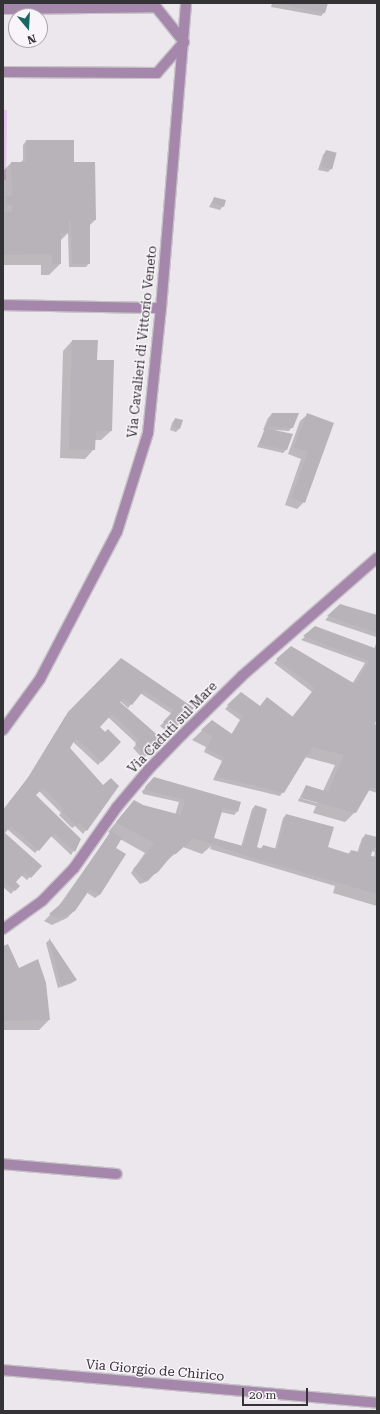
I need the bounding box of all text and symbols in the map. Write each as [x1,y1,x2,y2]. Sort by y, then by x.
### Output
north arrow [8,8,48,48]
text: N [26,31,38,46]
street label: Via Cavalieri di Vittorio Veneto [125,245,161,439]
street label: Via Caduti sul Mare [125,679,221,777]
street label: Via Giorgio de Chirico [85,1357,225,1385]
scale bar [244,1380,310,1406]
text: 20 m [249,1388,276,1402]

